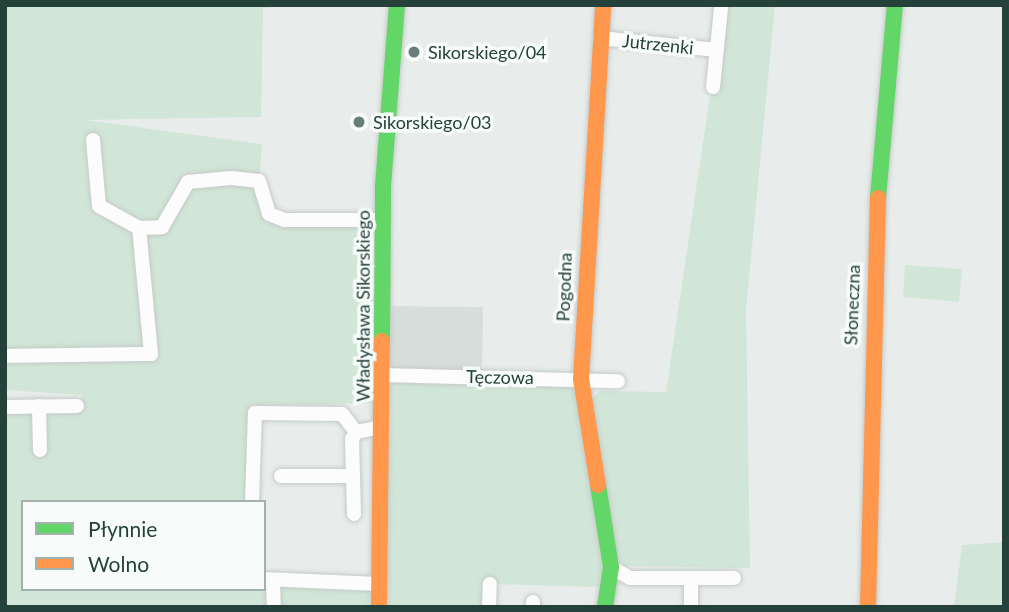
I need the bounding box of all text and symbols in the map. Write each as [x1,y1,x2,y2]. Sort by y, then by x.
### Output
street label: Jutrzenki [621,30,695,58]
place label: Sikorskiego/04 [428,41,547,63]
marker: Sikorskiego/04 [406,44,422,60]
place label: Sikorskiego/03 [373,111,492,133]
marker: Sikorskiego/03 [351,114,367,130]
street label: Władysława Sikorskiego [352,210,374,402]
street label: Pogodna [552,252,576,322]
street label: Słoneczna [840,264,864,346]
street label: Tęczowa [466,366,534,388]
legend [21,500,266,591]
text: Płynnie [88,516,157,541]
text: Wolno [88,551,149,576]

